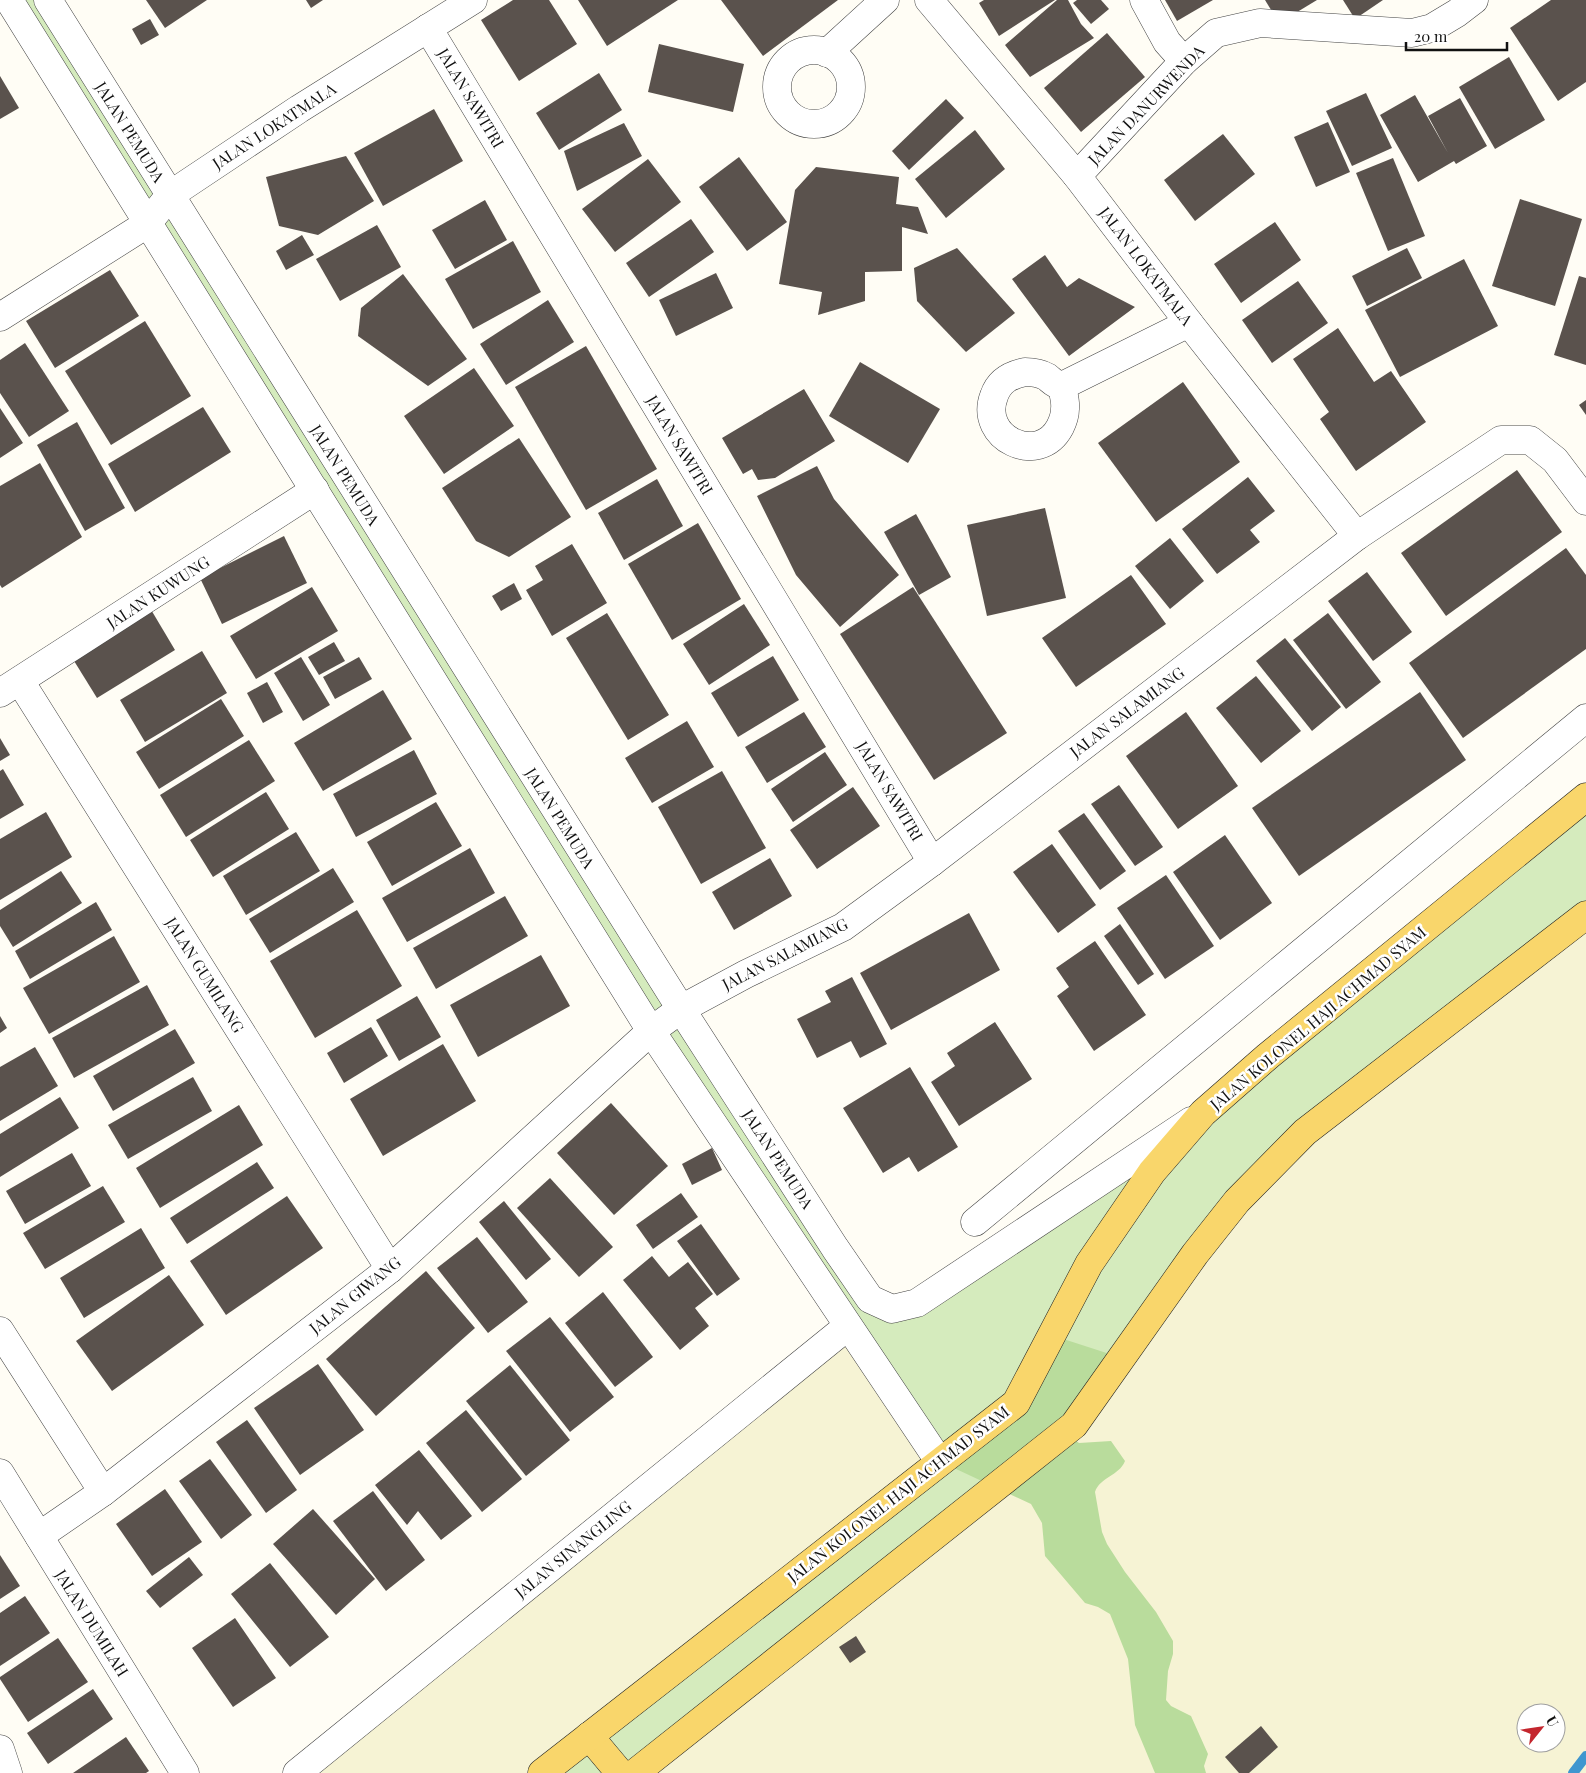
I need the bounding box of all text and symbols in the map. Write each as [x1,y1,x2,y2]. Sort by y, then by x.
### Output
scale bar [1406,20,1507,52]
text: 20 m [1414,26,1448,46]
street label: JALAN DANURWENDA [1082,40,1209,170]
street label: JALAN SAWITRI [433,43,509,151]
street label: JALAN PEMUDA [91,77,170,187]
street label: JALAN LOKATMALA [207,77,340,174]
street label: JALAN LOKATMALA [1094,201,1198,330]
street label: JALAN SAWITRI [642,390,718,498]
street label: JALAN PEMUDA [306,420,385,530]
street label: JALAN KUWUNG [101,551,213,633]
street label: JALAN SALAMIANG [1064,662,1188,762]
street label: JALAN SAWITRI [852,736,928,844]
street label: JALAN PEMUDA [521,763,600,873]
street label: JALAN GUMILANG [161,912,249,1036]
street label: JALAN SALAMIANG [717,913,851,995]
street label: JALAN KOLONEL HAJI ACHMAD SYAM [1205,921,1430,1115]
street label: JALAN PEMUDA [738,1104,819,1213]
street label: JALAN GIWANG [304,1251,405,1339]
street label: JALAN KOLONEL HAJI ACHMAD SYAM [782,1400,1013,1587]
street label: JALAN SINANGLING [509,1495,635,1603]
street label: JALAN DUMILAH [51,1564,134,1680]
north arrow [1516,1703,1566,1753]
text: U [1542,1712,1564,1730]

